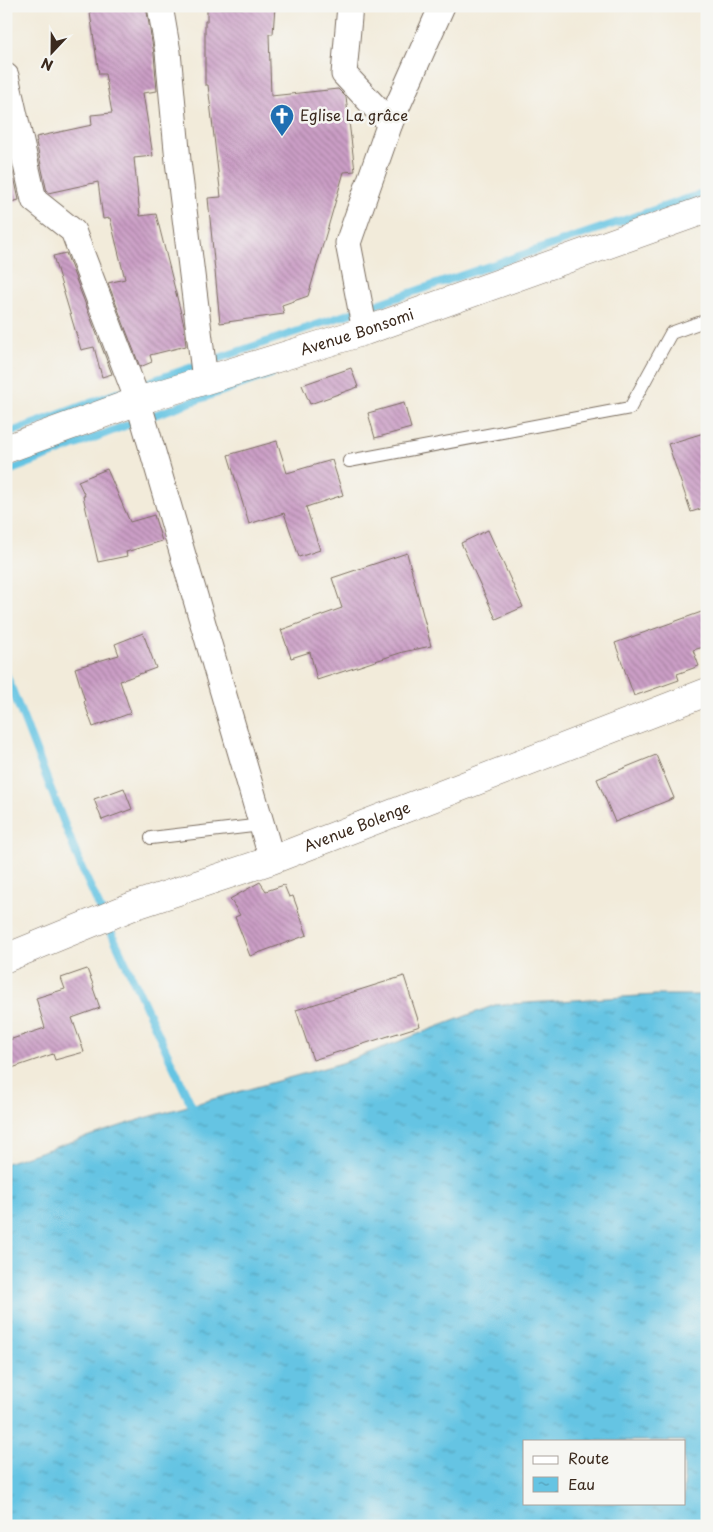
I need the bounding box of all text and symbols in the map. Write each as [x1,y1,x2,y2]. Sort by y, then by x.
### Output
north arrow [28,28,78,78]
text: N [38,53,56,76]
church icon: Eglise La grâce [269,103,295,137]
place label: Eglise La grâce [300,103,408,126]
street label: Avenue Bonsomi [297,302,417,360]
street label: Avenue Bolenge [300,795,413,857]
legend [523,1440,686,1504]
text: Route [568,1446,609,1469]
text: Eau [568,1472,595,1495]

